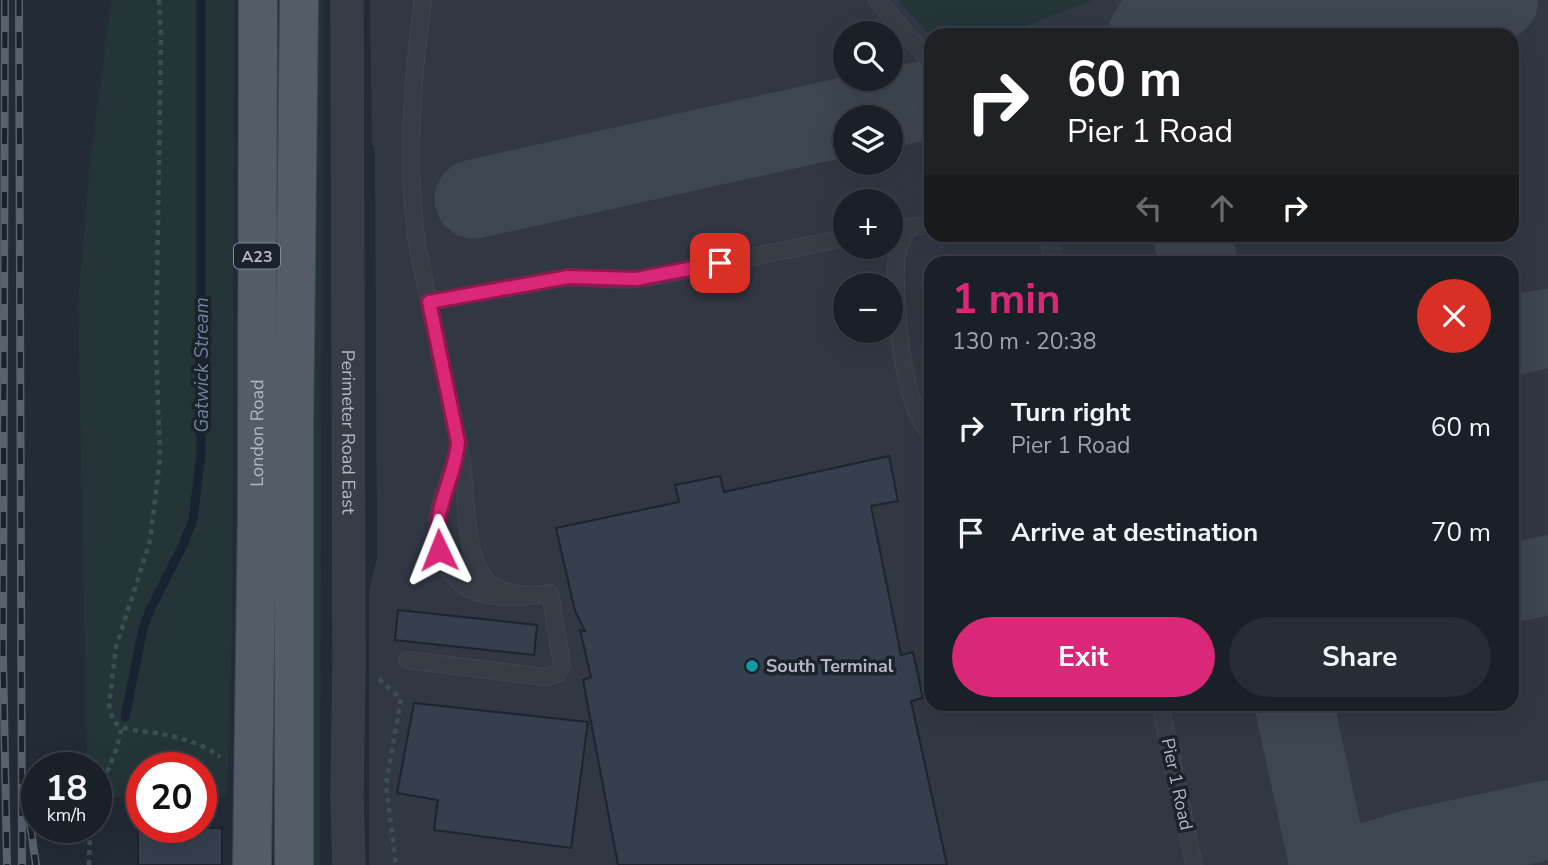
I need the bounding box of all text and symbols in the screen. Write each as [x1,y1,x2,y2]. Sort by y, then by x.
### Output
map controls [833,21,903,343]
button: search [833,21,903,91]
text: 60 m [1067,46,1182,113]
icon: right [952,56,1043,147]
button: layers [833,105,903,175]
text: Pier 1 Road [1067,110,1233,153]
button: + [833,189,903,259]
icon: left [1130,189,1168,227]
icon: ahead [1203,189,1241,227]
icon: right [1276,189,1314,227]
pin [690,233,750,293]
road number: A23 [234,244,280,268]
icon: arrive [701,244,739,282]
text: 1 min [952,271,1061,328]
button: − [833,273,903,343]
button: close [1417,279,1491,353]
water label: Gatwick Stream [189,297,215,433]
text: 130 m · 20:38 [952,326,1097,357]
street label: Perimeter Road East [336,350,361,515]
street label: London Road [245,379,269,487]
text: Turn right [1011,395,1130,430]
icon: right [952,409,990,447]
text: 60 m [1431,410,1491,445]
text: Pier 1 Road [1011,430,1131,461]
position arrow [402,513,476,587]
icon: arrive [952,514,990,552]
text: Arrive at destination [1011,515,1258,550]
text: 70 m [1431,515,1491,550]
button: Exit [952,617,1215,697]
button: Share [1229,617,1491,697]
place label: South Terminal [766,654,894,678]
marker: South Terminal [744,658,760,674]
street label: Pier 1 Road [1156,736,1198,832]
speed limit sign: 20 [126,752,217,843]
text: 18 [45,765,88,812]
text: km/h [47,803,86,827]

